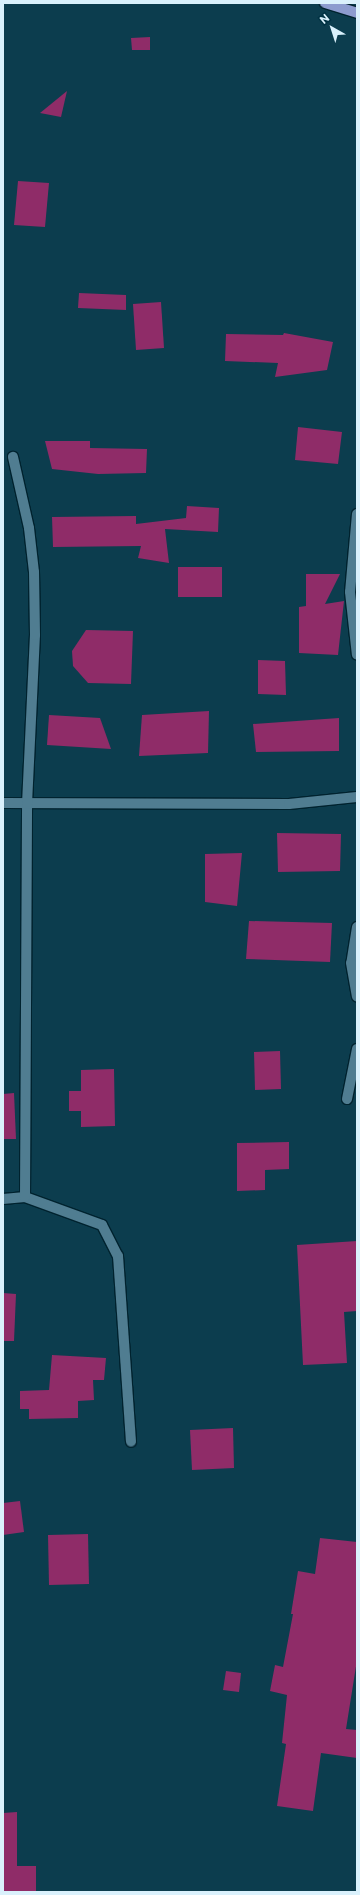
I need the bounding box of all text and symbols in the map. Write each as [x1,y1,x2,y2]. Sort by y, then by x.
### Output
north arrow [312,8,352,48]
text: N [317,11,331,26]

